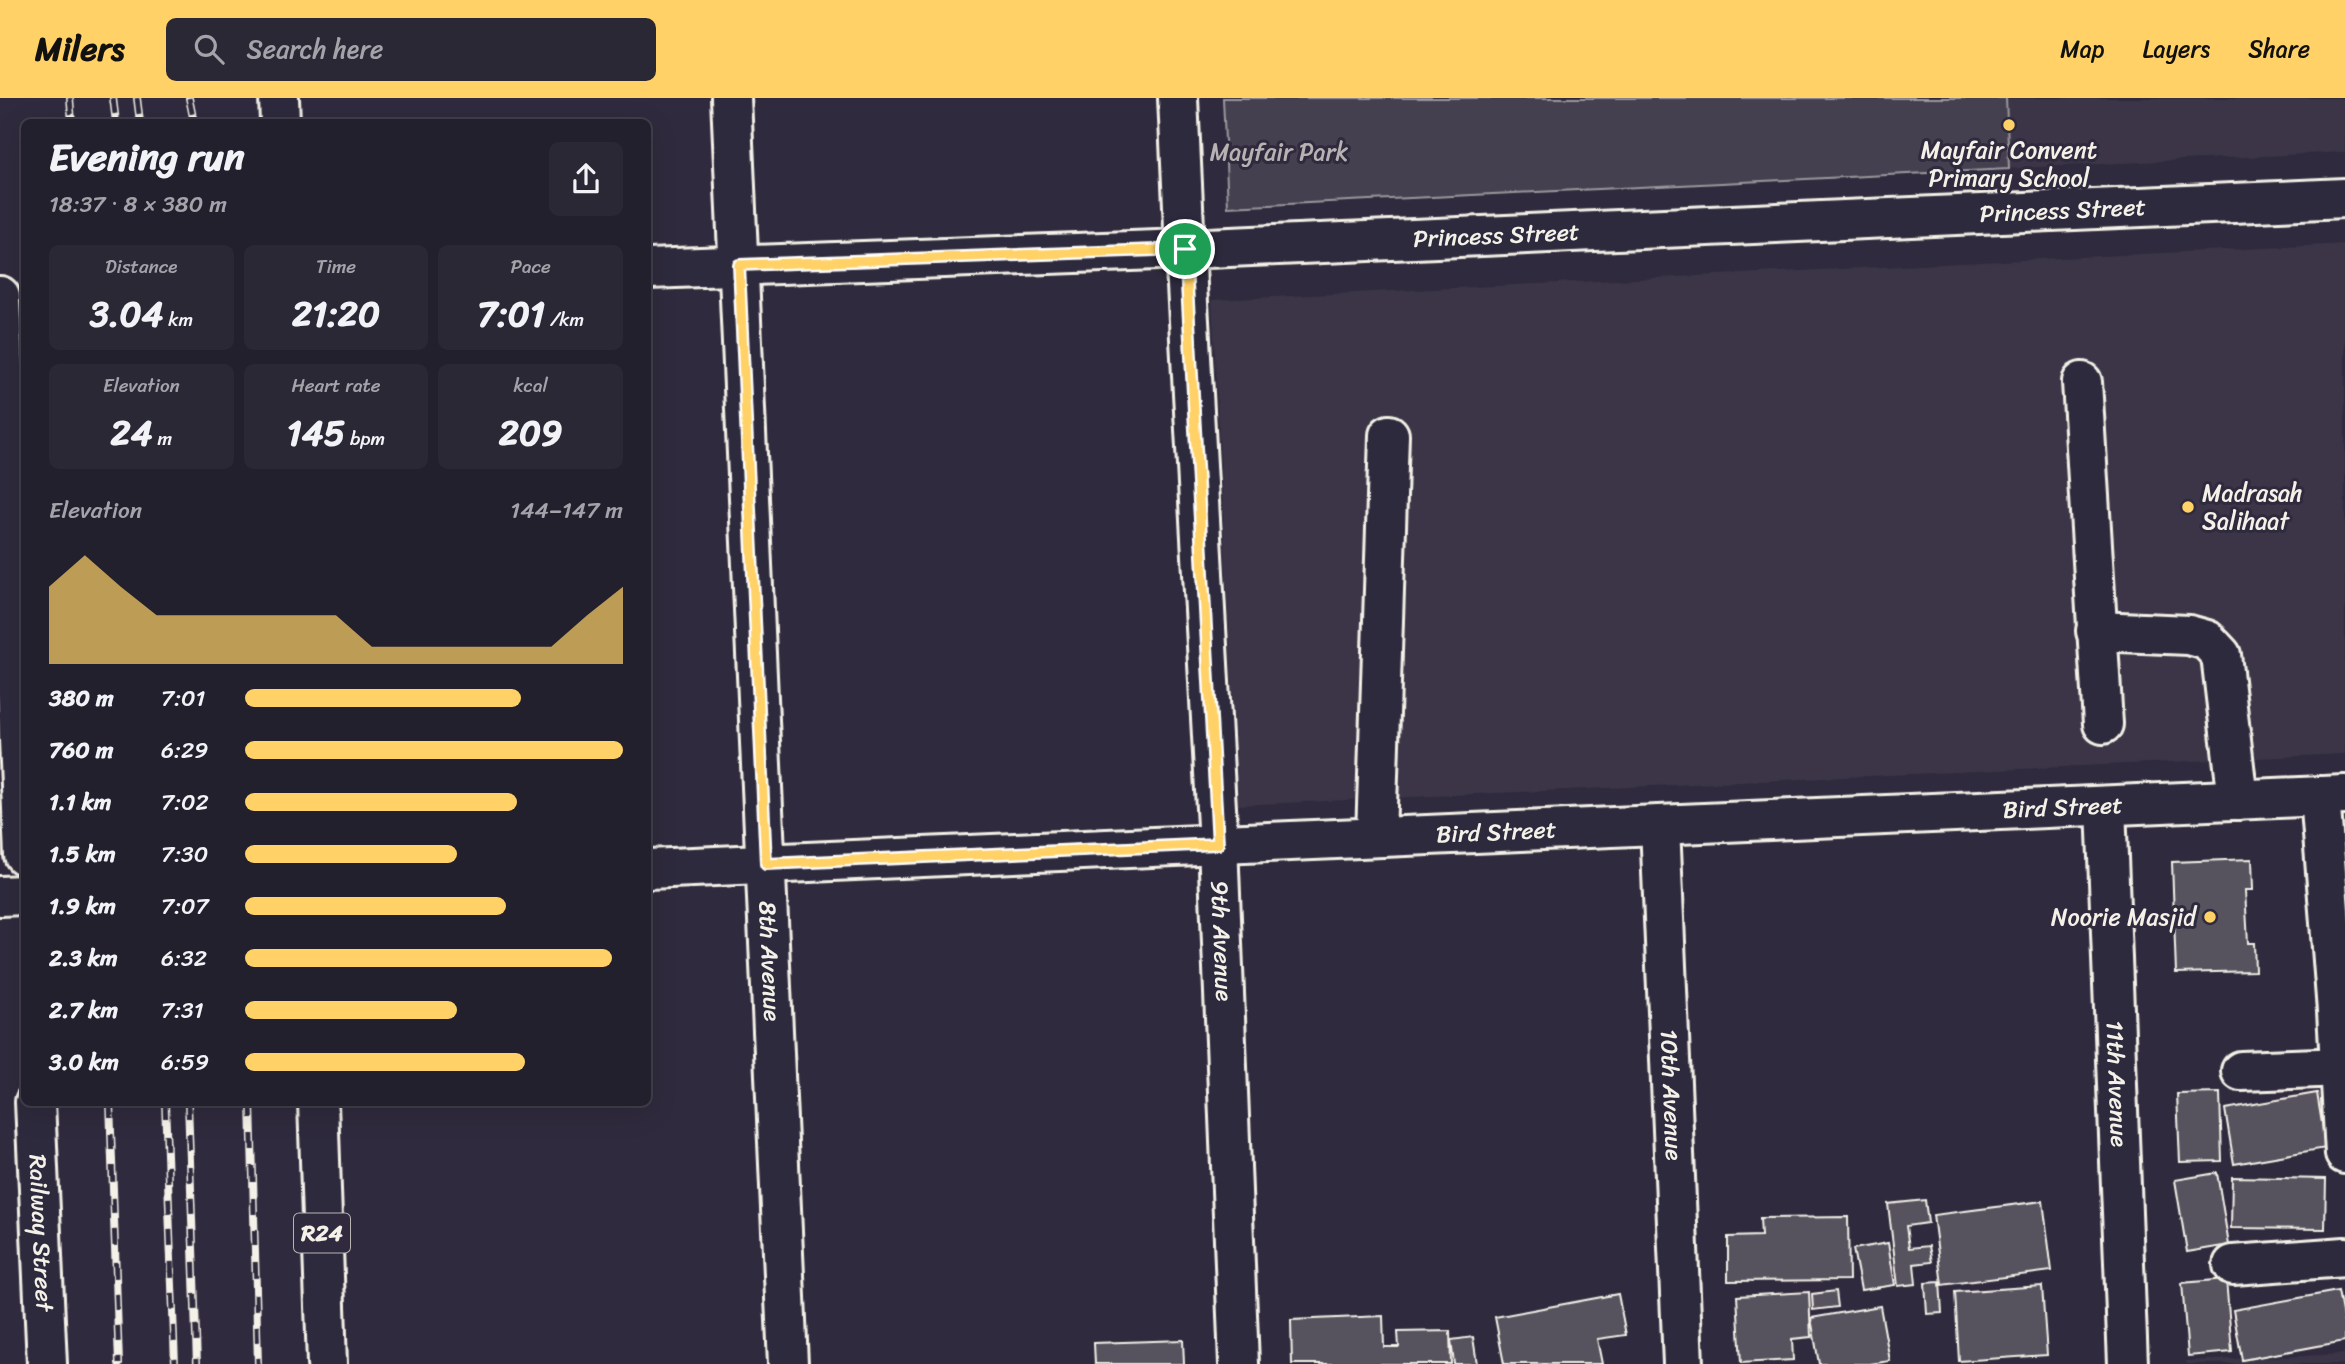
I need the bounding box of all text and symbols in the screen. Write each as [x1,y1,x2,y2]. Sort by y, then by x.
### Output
search box [166,18,656,81]
text: Milers [35,20,124,78]
text: Search here [246,26,383,72]
text: Map [2060,28,2105,70]
text: Layers [2143,28,2210,70]
text: Share [2248,28,2310,70]
icon: search [190,30,228,68]
marker: Mayfair Convent Primary School [2001,117,2017,133]
text: Evening run [49,124,245,191]
place label: Mayfair Convent Primary School [1921,129,2097,199]
park label: Mayfair Park [1210,131,1348,173]
button: share [549,142,623,216]
text: 18:37 · 8 × 380 m [49,184,227,225]
street label: Princess Street [1979,186,2147,235]
street label: Princess Street [1412,211,1580,260]
pin [1155,219,1215,279]
icon: arrive [1166,230,1204,268]
text: Distance [105,250,177,283]
text: Time [316,250,356,283]
text: Pace [511,250,551,283]
text: 3.04 [90,283,163,345]
text: 21:20 [292,283,380,345]
text: 7:01 [477,283,545,345]
text: km [163,303,193,336]
text: /km [545,303,584,336]
text: Elevation [103,369,180,402]
text: Heart rate [291,369,381,402]
text: kcal [513,369,548,402]
text: 24 [111,402,153,464]
text: 145 [287,402,345,464]
text: 209 [499,402,563,464]
text: m [153,422,172,455]
text: bpm [345,422,385,455]
place label: Madrasah Salihaat [2202,472,2303,542]
text: Elevation [49,490,142,531]
text: 144–147 m [510,490,623,531]
marker: Madrasah Salihaat [2180,499,2196,515]
text: 380 m [49,678,114,719]
text: 7:01 [161,678,205,719]
text: 760 m [49,730,113,771]
text: 6:29 [161,730,208,771]
text: 1.1 km [49,782,112,823]
text: 7:02 [161,782,209,823]
street label: Bird Street [2002,784,2124,831]
street label: Bird Street [1435,808,1557,856]
text: 1.5 km [49,834,116,875]
text: 7:30 [161,834,208,875]
street label: 9th Avenue [1198,880,1245,1002]
text: 1.9 km [49,886,116,927]
text: 7:07 [161,886,209,927]
place label: Noorie Masjid [2051,896,2198,938]
street label: 8th Avenue [746,900,794,1023]
marker: Noorie Masjid [2202,909,2218,925]
text: 2.3 km [49,938,118,979]
text: 6:32 [161,938,207,979]
text: 2.7 km [49,990,118,1031]
text: 7:31 [161,990,204,1031]
street label: 11th Avenue [2093,1020,2140,1148]
street label: 10th Avenue [1648,1028,1695,1162]
text: 3.0 km [49,1042,119,1083]
text: 6:59 [161,1042,209,1083]
street label: Railway Street [16,1153,66,1314]
road number: R24 [294,1214,350,1252]

